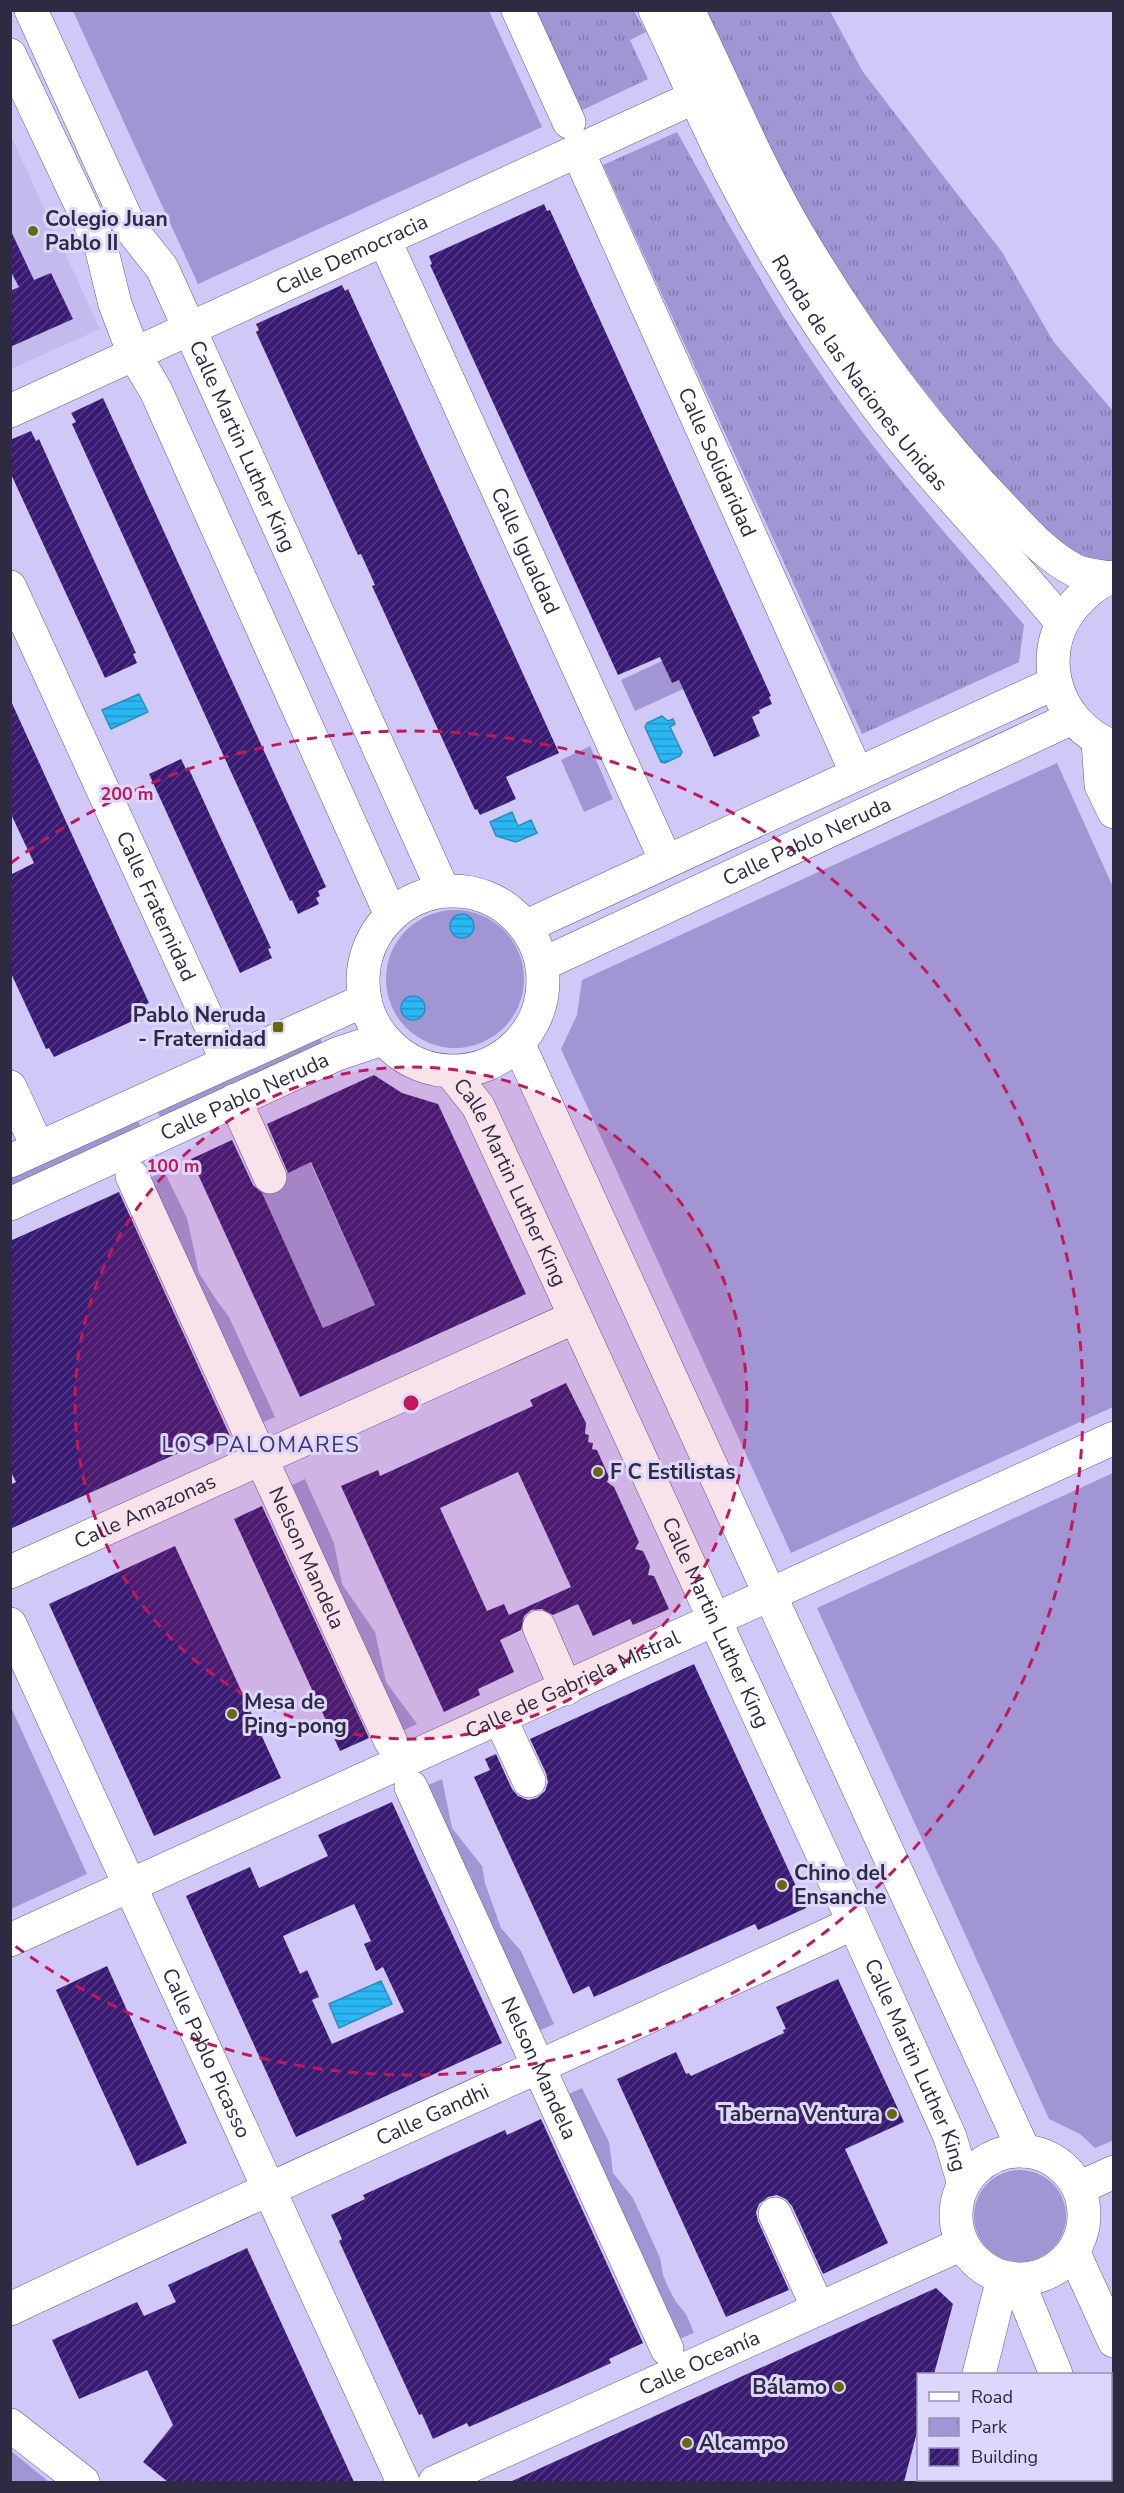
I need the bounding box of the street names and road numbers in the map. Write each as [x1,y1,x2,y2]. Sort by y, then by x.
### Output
street label: Calle Democracia [271,207,432,301]
street label: Ronda de las Naciones Unidas [765,250,954,497]
street label: Calle Martin Luther King [182,336,302,556]
street label: Calle Solidaridad [671,383,763,541]
street label: Calle Igualdad [484,483,566,619]
street label: Calle Pablo Neruda [718,790,896,893]
street label: Calle Fraternidad [110,827,203,986]
street label: Calle Pablo Neruda [156,1046,333,1147]
street label: Calle Martin Luther King [447,1072,574,1291]
street label: Calle Amazonas [70,1467,220,1555]
street label: Nelson Mandela [262,1482,352,1634]
street label: Calle Martin Luther King [655,1512,776,1732]
street label: Calle de Gabriela Mistral [461,1623,685,1745]
street label: Calle Martin Luther King [858,1954,973,2175]
street label: Calle Pablo Picasso [155,1964,258,2143]
street label: Nelson Mandela [494,1992,584,2144]
street label: Calle Gandhi [371,2077,493,2152]
street label: Calle Oceanía [634,2323,764,2402]

